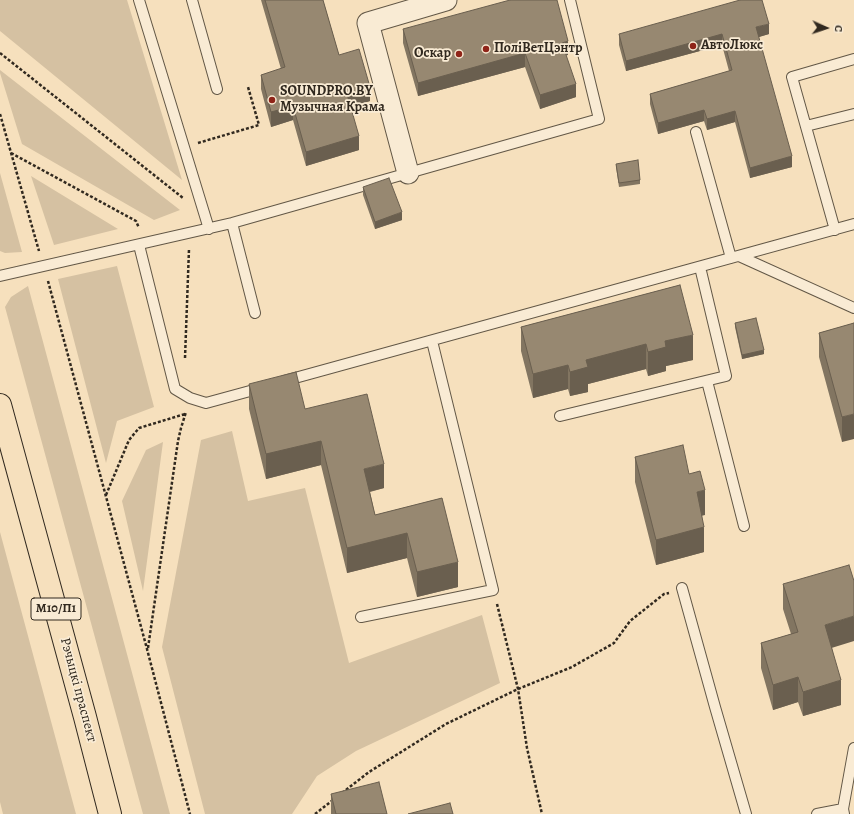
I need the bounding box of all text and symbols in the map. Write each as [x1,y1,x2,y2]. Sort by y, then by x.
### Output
north arrow [806,8,846,48]
text: С [831,25,846,32]
place label: АвтоЛюкс [701,38,763,54]
place label: ПоліВетЦэнтр [494,41,582,57]
marker: АвтоЛюкс [688,41,698,51]
marker: ПоліВетЦэнтр [481,44,491,54]
place label: Оскар [414,46,451,62]
marker: Оскар [454,49,464,59]
place label: SOUNDPRO.BY Музычная Крама [280,84,385,116]
marker: SOUNDPRO.BY Музычная Крама [267,95,277,105]
road number: М10/П1 [31,598,81,620]
street label: Рэчыцкі праспект [56,636,100,744]

